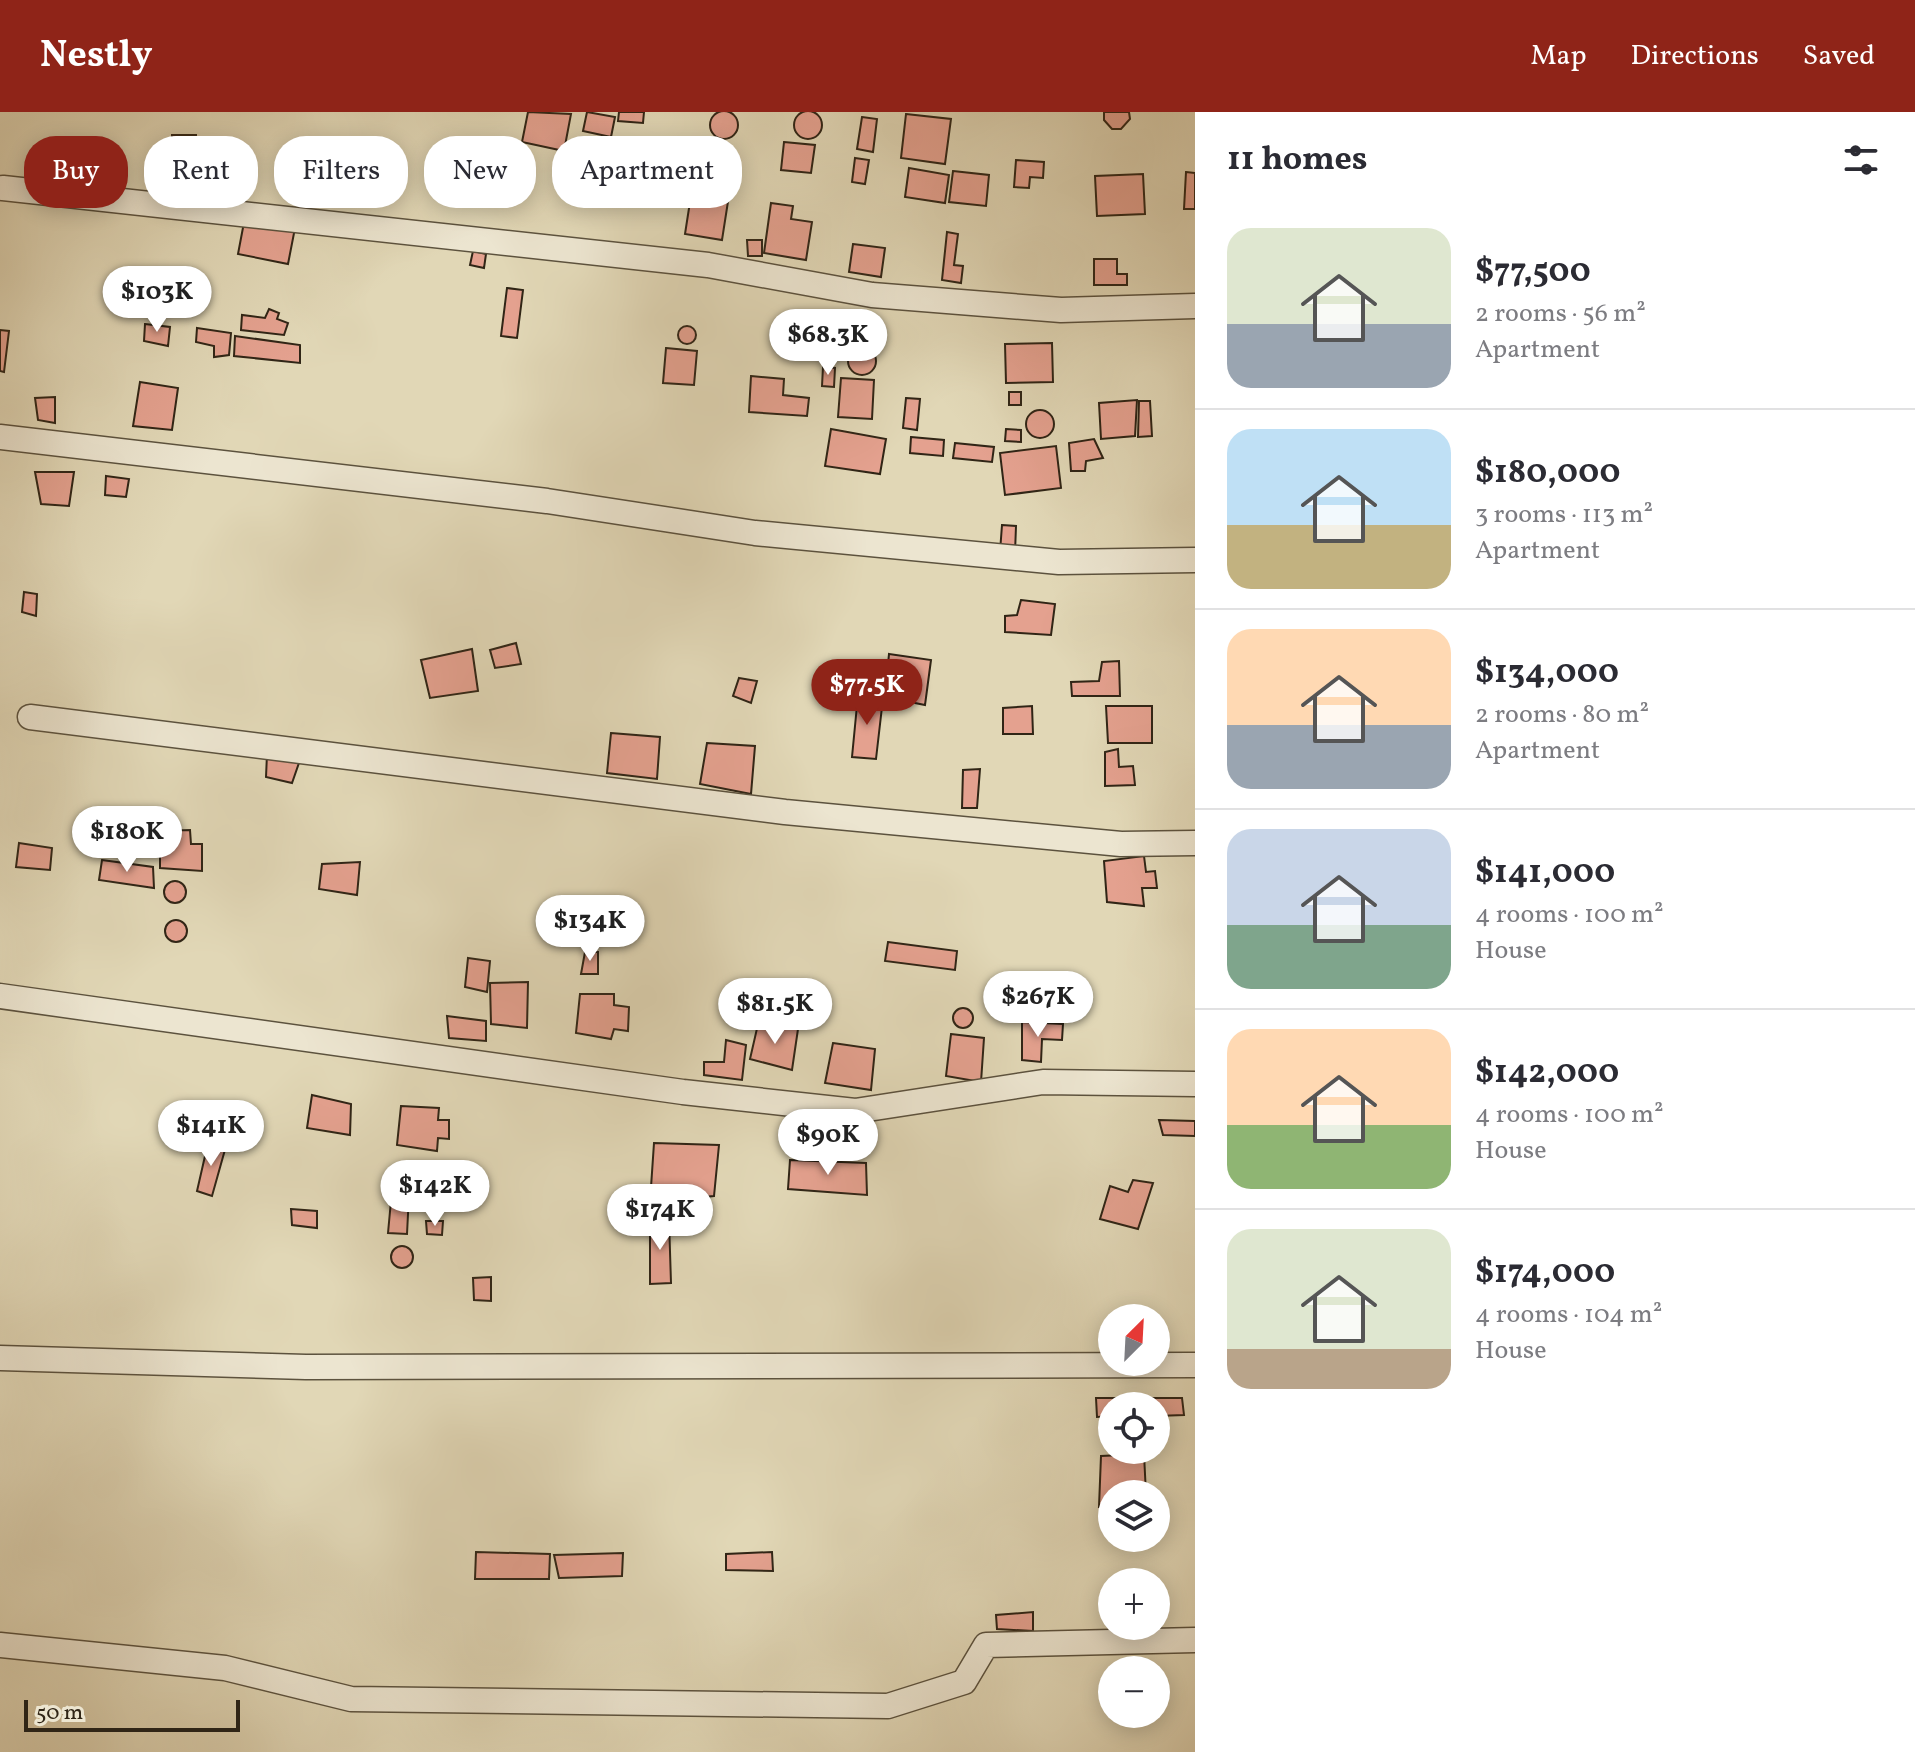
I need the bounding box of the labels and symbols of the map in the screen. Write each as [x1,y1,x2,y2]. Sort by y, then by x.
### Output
pin: $103K [101,266,213,334]
pin: $68.3K [763,309,893,377]
pin: $77.5K [802,659,932,727]
pin: $180K [71,806,183,874]
pin: $134K [534,895,646,963]
pin: $267K [982,971,1094,1039]
pin: $81.5K [710,978,840,1046]
pin: $141K [155,1100,267,1168]
pin: $90K [781,1109,875,1177]
pin: $142K [379,1160,491,1228]
pin: $174K [604,1184,716,1252]
north arrow [1098,1304,1170,1376]
scale bar [24,1696,240,1732]

